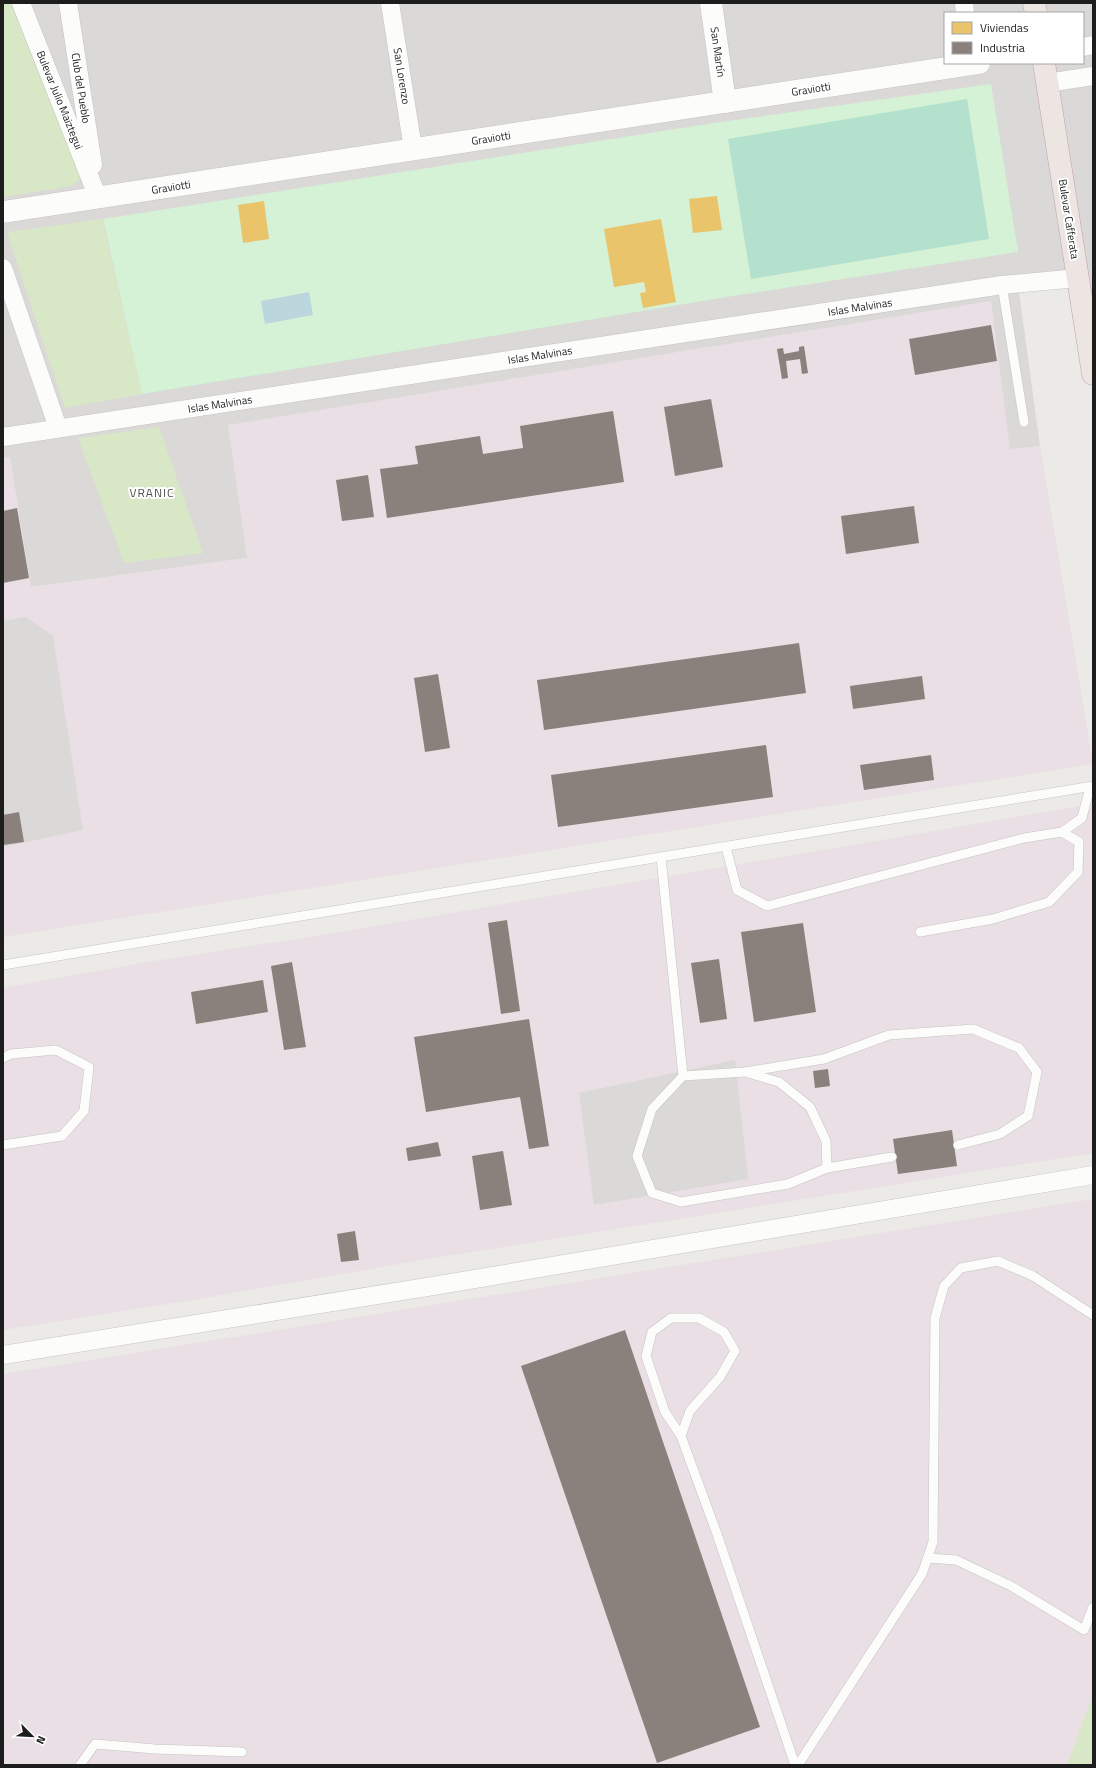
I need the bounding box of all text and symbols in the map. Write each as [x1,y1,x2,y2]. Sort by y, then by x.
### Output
legend [944,12,1084,64]
text: Viviendas [980,18,1029,37]
street label: San Martín [707,26,729,78]
text: Industria [980,38,1025,57]
street label: San Lorenzo [390,47,414,105]
street label: Bulevar Julio Maiztegui [33,48,87,152]
street label: Club del Pueblo [68,52,94,124]
street label: Graviotti [790,78,832,100]
street label: Graviotti [470,127,512,149]
street label: Graviotti [150,176,192,198]
street label: Bulevar Cafferata [1055,178,1083,260]
street label: Islas Malvinas [827,294,893,320]
street label: Islas Malvinas [507,342,573,368]
street label: Islas Malvinas [187,391,253,417]
district label: VRANIC [129,483,175,502]
north arrow [12,1716,52,1756]
text: N [32,1733,50,1747]

